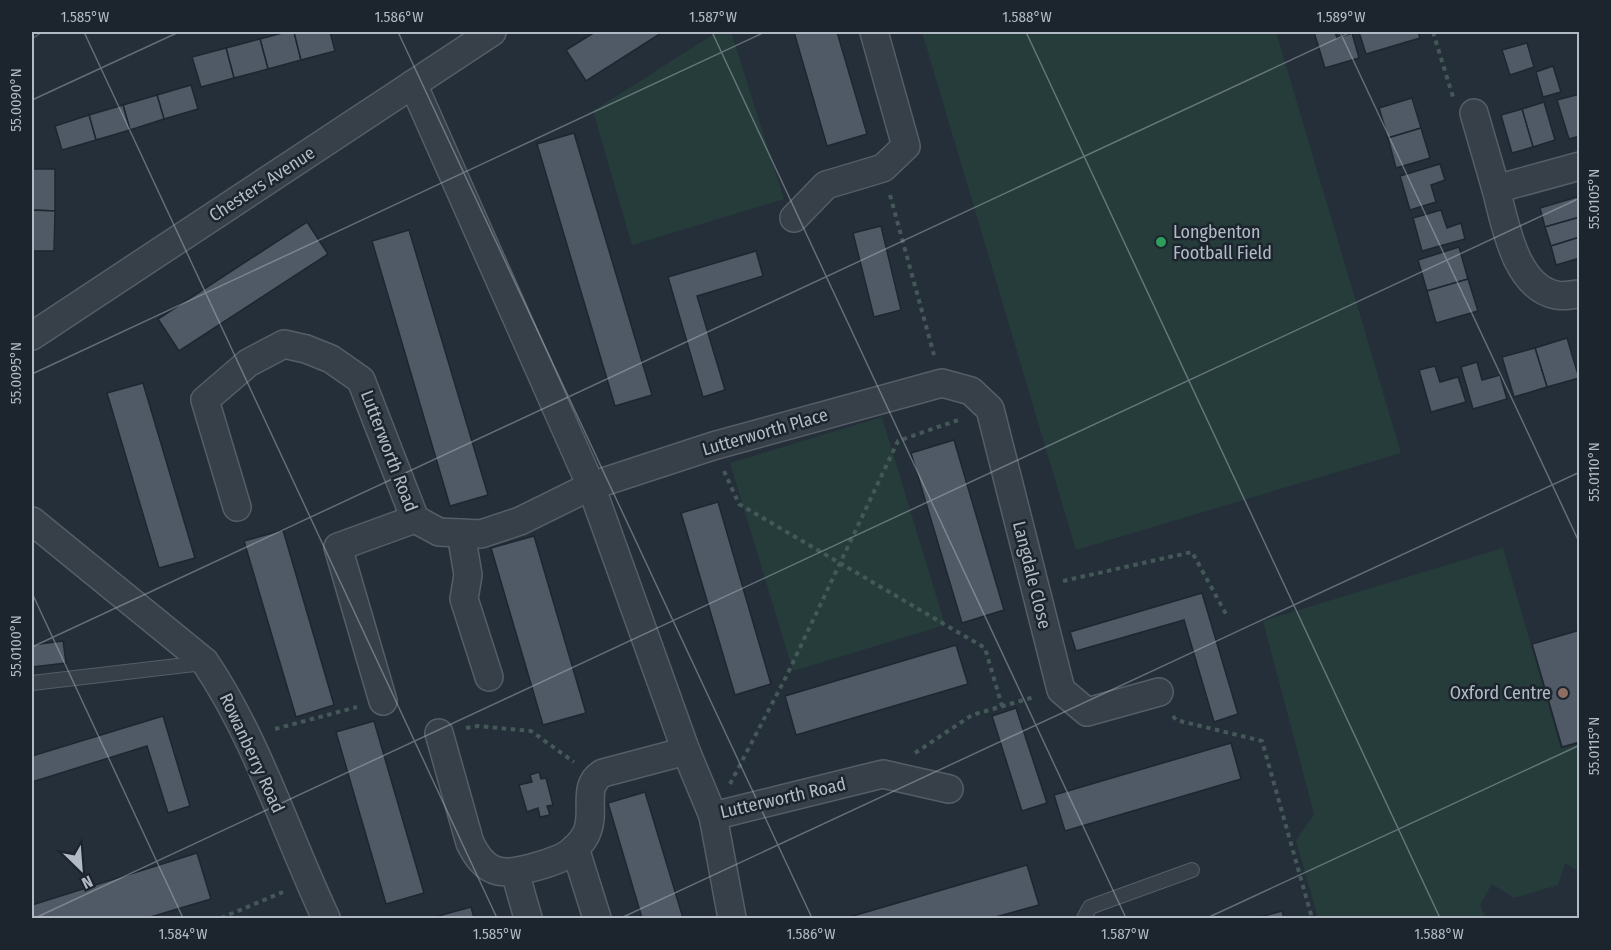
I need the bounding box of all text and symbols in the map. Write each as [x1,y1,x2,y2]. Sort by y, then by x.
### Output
text: 1.585°W [61,8,109,26]
text: 1.586°W [374,8,424,26]
text: 1.587°W [689,8,737,26]
text: 1.588°W [1002,8,1052,26]
text: 1.589°W [1317,8,1365,26]
text: 55.0090°N [7,68,25,132]
street label: Chesters Avenue [205,142,319,226]
text: 55.0105°N [1585,169,1603,229]
place label: Longbenton Football Field [1173,221,1272,264]
marker: Longbenton Football Field [1154,235,1168,249]
text: 55.0095°N [7,342,25,404]
street label: Lutterworth Road [356,387,422,515]
street label: Lutterworth Place [700,403,831,460]
text: 55.0110°N [1585,442,1603,502]
street label: Langdale Close [1008,519,1056,631]
text: 55.0100°N [7,615,25,677]
place label: Oxford Centre [1450,682,1551,704]
marker: Oxford Centre [1556,686,1570,700]
street label: Rowanberry Road [215,690,289,816]
text: 55.0115°N [1585,717,1603,775]
street label: Lutterworth Road [718,773,848,823]
north arrow [51,839,111,899]
text: N [79,872,95,893]
text: 1.584°W [158,925,208,943]
text: 1.585°W [473,925,521,943]
text: 1.586°W [786,925,836,943]
text: 1.587°W [1101,925,1149,943]
text: 1.588°W [1414,925,1464,943]

